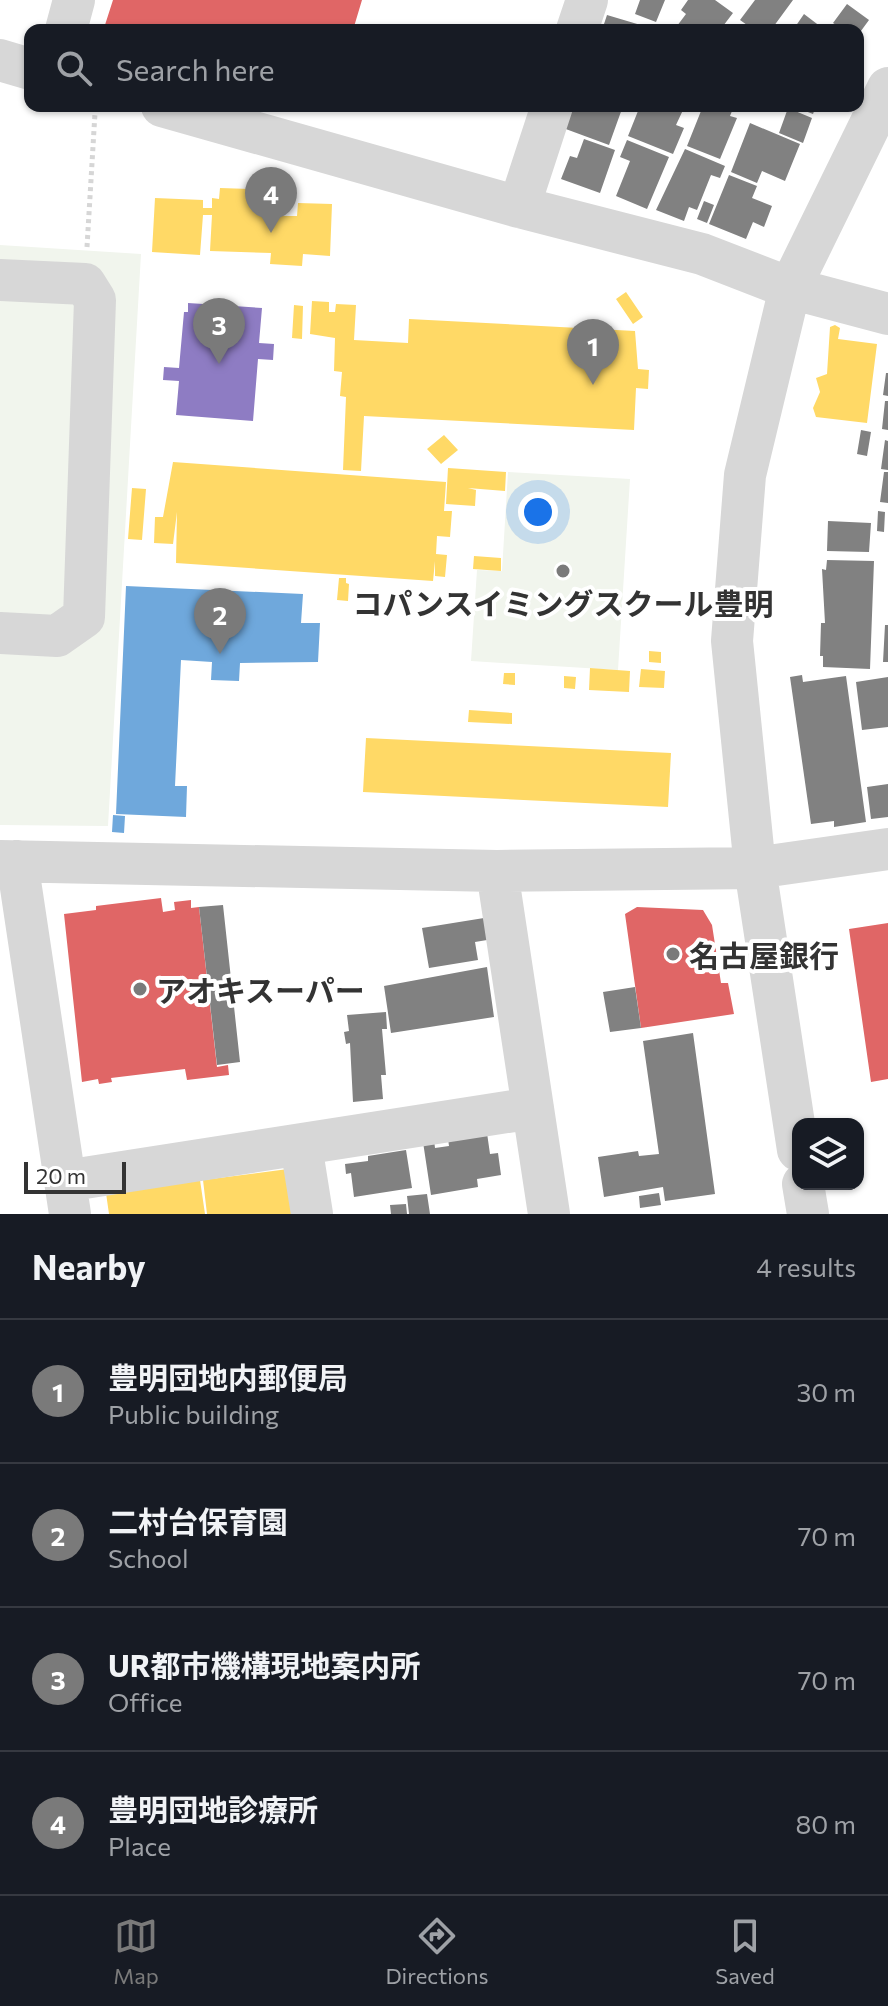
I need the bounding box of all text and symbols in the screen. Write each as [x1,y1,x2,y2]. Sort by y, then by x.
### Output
search box [24,24,864,112]
icon: search [52,46,96,90]
text: Search here [116,50,275,87]
pin: 4 [245,167,297,233]
pin: 3 [193,298,245,364]
pin: 1 [567,319,619,385]
your location [518,492,558,532]
marker: コパンスイミングスクール豊明 [554,562,572,580]
place label: コパンスイミングスクール豊明 [353,584,773,621]
pin: 2 [194,588,246,654]
place label: 名古屋銀行 [689,936,839,973]
marker: 名古屋銀行 [664,945,682,963]
place label: アオキスーパー [156,971,365,1008]
marker: アオキスーパー [131,980,149,998]
map controls [792,1118,864,1190]
button: layers [792,1118,864,1190]
scale bar [24,1158,126,1194]
text: 20 m [36,1162,86,1189]
text: Nearby [32,1245,146,1287]
text: 4 results [756,1251,856,1282]
text: 豊明団地内郵便局 [108,1358,348,1395]
text: 1 [52,1376,64,1407]
text: 30 m [797,1376,856,1407]
text: Public building [108,1398,279,1429]
text: 二村台保育園 [108,1502,288,1539]
text: 2 [51,1520,65,1551]
text: 70 m [798,1520,856,1551]
text: School [108,1542,189,1573]
text: UR都市機構現地案内所 [108,1646,421,1683]
text: 3 [50,1664,66,1695]
text: 70 m [798,1664,856,1695]
text: Office [108,1686,182,1717]
text: 豊明団地診療所 [108,1790,318,1827]
text: 4 [50,1808,66,1839]
text: 80 m [796,1808,856,1839]
text: Place [108,1830,171,1861]
tab: Map [113,1914,159,1989]
tab: Directions [385,1914,489,1989]
tab: Saved [715,1914,775,1989]

